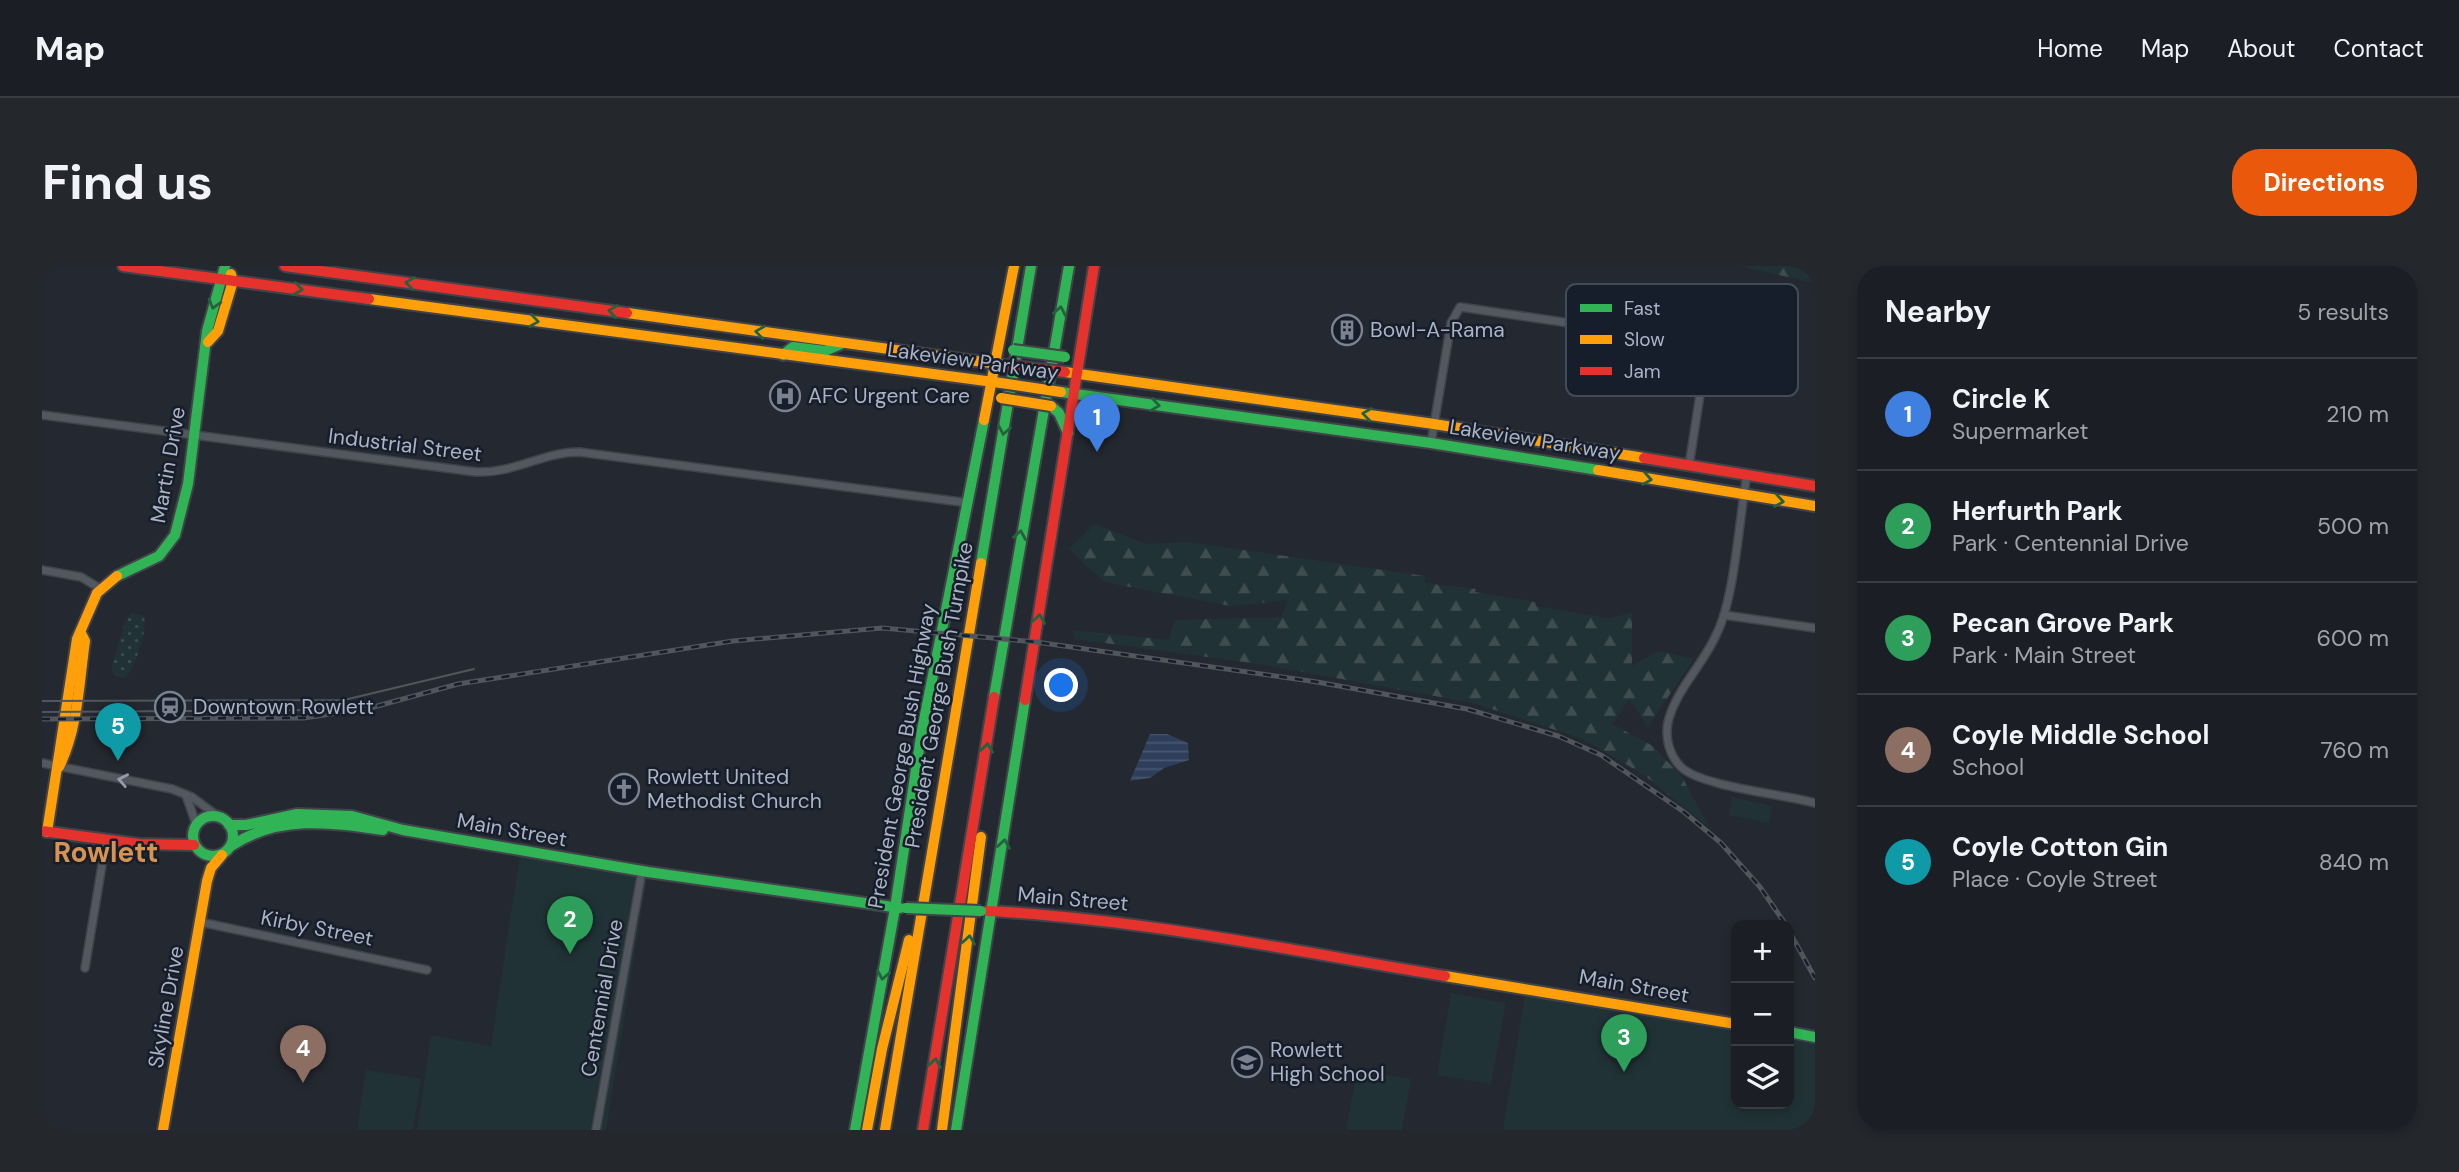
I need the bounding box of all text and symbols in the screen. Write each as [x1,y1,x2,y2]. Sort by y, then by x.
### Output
text: Map [35,27,105,70]
text: Home [2037,33,2103,64]
text: Map [2141,33,2189,64]
text: About [2227,33,2296,64]
text: Contact [2334,33,2424,64]
button: Directions [2232,149,2417,216]
text: Find us [42,150,213,214]
one-way arrow [405,276,416,291]
one-way arrow [292,282,304,297]
legend [1566,284,1798,396]
text: Nearby [1885,292,1991,331]
text: Fast [1624,296,1660,321]
text: 5 results [2297,297,2389,327]
one-way arrow [208,298,223,310]
one-way arrow [607,304,619,319]
one-way arrow [1052,305,1067,317]
one-way arrow [528,313,540,328]
building icon: Bowl-A-Rama [1330,313,1364,347]
place label: Bowl-A-Rama [1370,316,1505,344]
one-way arrow [755,325,766,340]
text: Slow [1624,327,1665,352]
street label: Lakeview Parkway [885,335,1061,387]
text: Jam [1624,359,1661,384]
hospital icon: AFC Urgent Care [768,379,802,413]
place label: AFC Urgent Care [808,382,970,410]
text: Circle K [1952,382,2050,416]
pin: 1 [1074,394,1120,452]
one-way arrow [1149,397,1161,412]
text: 1 [1904,399,1912,429]
text: 210 m [2326,399,2389,429]
street label: Martin Drive [144,405,192,525]
one-way arrow [1361,407,1373,422]
street label: Lakeview Parkway [1447,413,1623,467]
text: Supermarket [1952,416,2088,446]
street label: Industrial Street [327,422,483,468]
one-way arrow [997,424,1012,436]
one-way arrow [1641,470,1653,485]
one-way arrow [1773,493,1785,508]
text: Herfurth Park [1952,494,2123,528]
text: 2 [1901,511,1915,541]
text: 500 m [2317,511,2389,541]
text: Park · Centennial Drive [1952,528,2189,558]
one-way arrow [1012,529,1027,541]
street label: President George Bush Turnpike [898,540,980,850]
street label: President George Bush Highway [861,601,943,911]
text: Pecan Grove Park [1952,606,2174,640]
one-way arrow [1031,614,1046,625]
text: 3 [1901,623,1915,653]
text: 600 m [2316,623,2389,653]
text: Park · Main Street [1952,640,2136,670]
your location [1044,668,1078,702]
station icon: Downtown Rowlett [153,690,187,724]
place label: Downtown Rowlett [193,693,374,721]
pin: 5 [95,703,141,761]
text: Coyle Middle School [1952,718,2209,752]
text: 4 [1901,735,1915,765]
text: 760 m [2321,735,2389,765]
one-way arrow [979,742,994,754]
text: School [1952,752,2024,782]
place label: Rowlett United Methodist Church [647,763,822,815]
church icon: Rowlett United Methodist Church [607,772,641,806]
one-way arrow [117,774,129,789]
street label: Main Street [455,807,569,853]
text: Coyle Cotton Gin [1952,830,2168,864]
district label: Rowlett [54,834,158,871]
one-way arrow [996,838,1011,850]
text: 5 [1901,847,1915,877]
text: 840 m [2319,847,2389,877]
text: Place · Coyle Street [1952,864,2157,894]
street label: Main Street [1016,880,1130,918]
pin: 2 [547,896,593,954]
street label: Kirby Street [258,903,376,953]
street label: Centennial Drive [574,917,630,1079]
map controls [1731,920,1794,1109]
button: + [1731,920,1794,983]
one-way arrow [961,934,976,946]
street label: Skyline Drive [141,944,191,1070]
street label: Main Street [1577,963,1691,1009]
one-way arrow [876,969,891,981]
button: − [1731,983,1794,1046]
pin: 3 [1601,1014,1647,1072]
pin: 4 [280,1025,326,1083]
place label: Rowlett High School [1270,1036,1385,1088]
school or university icon: Rowlett High School [1230,1045,1264,1079]
button: layers [1731,1046,1794,1109]
one-way arrow [926,1057,941,1069]

